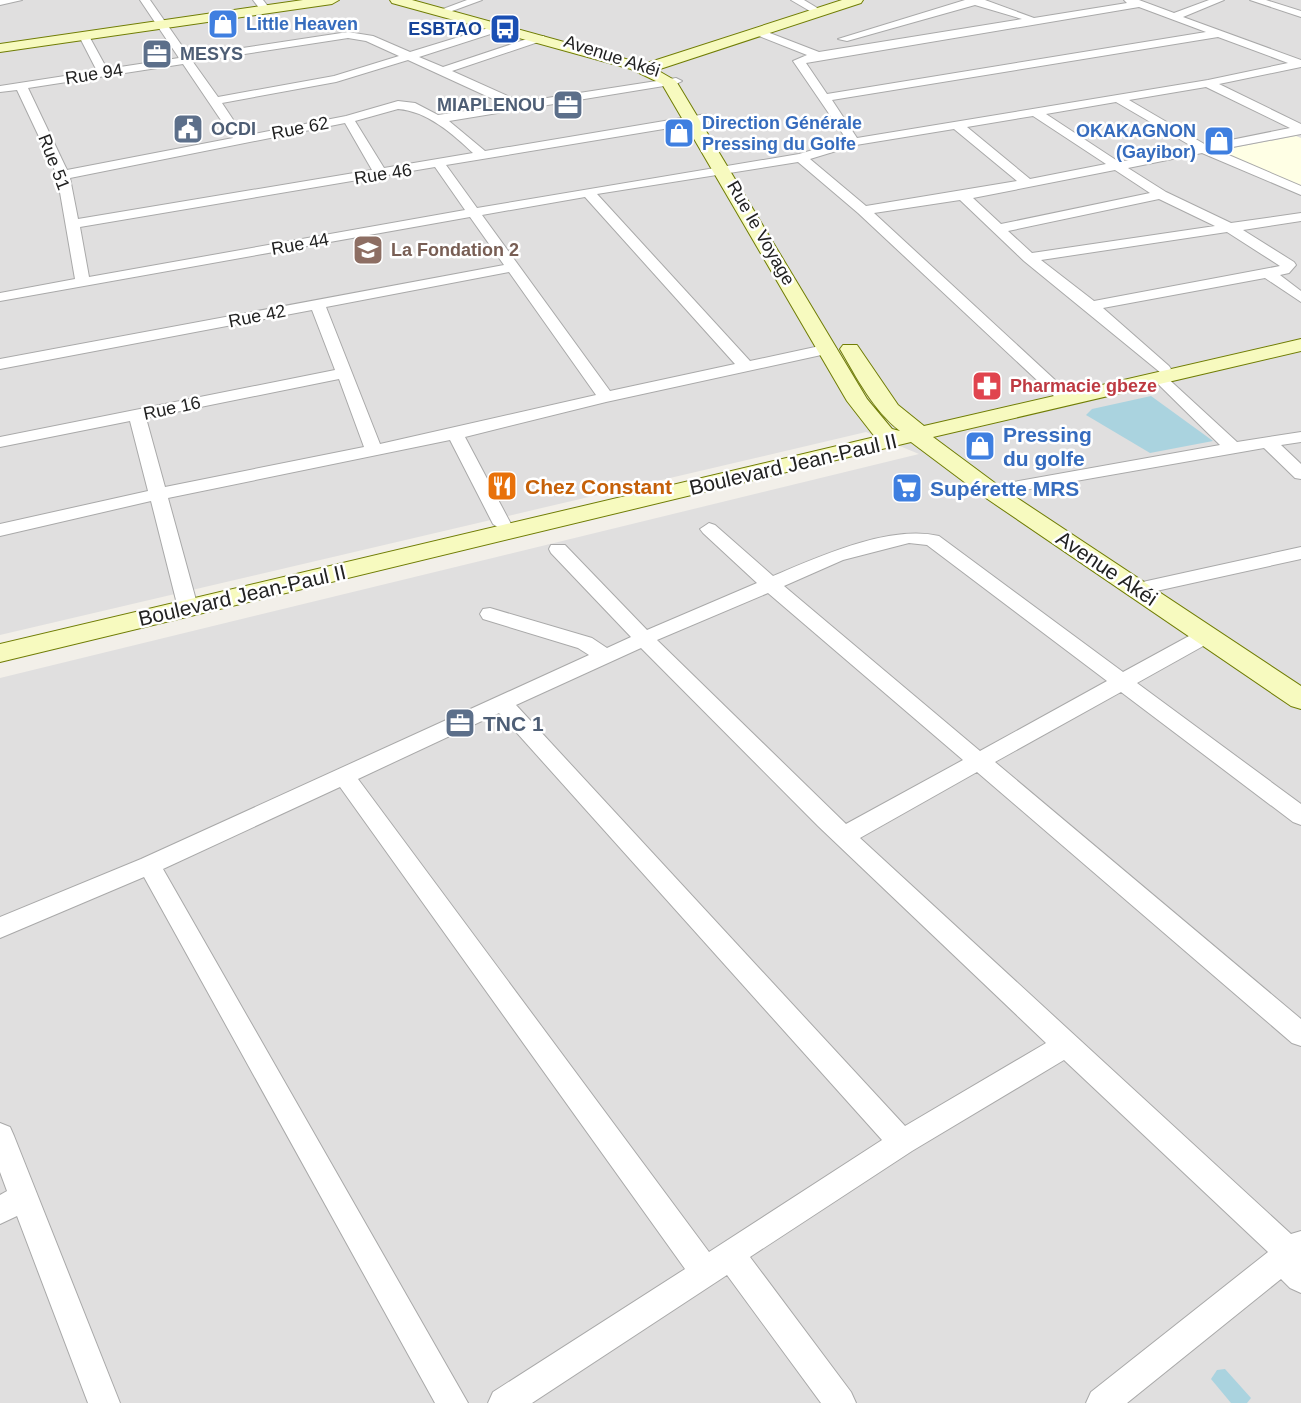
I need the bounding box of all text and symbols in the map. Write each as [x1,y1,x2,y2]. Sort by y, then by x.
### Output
shop icon: Little Heaven [206,7,240,41]
bus stop icon: ESBTAO [488,12,522,46]
place label: Little Heaven [246,14,358,34]
place label: ESBTAO [408,19,482,39]
street label: Avenue Akéi [561,31,663,81]
office icon: MESYS [140,37,174,71]
place label: MESYS [180,44,243,64]
street label: Rue 94 [64,60,124,88]
office icon: MIAPLENOU [551,88,585,122]
place label: MIAPLENOU [437,95,545,115]
public building icon: OCDI [171,112,205,146]
street label: Rue 62 [270,113,330,143]
place label: Direction Générale Pressing du Golfe [702,113,862,154]
shop icon: Direction Générale Pressing du Golfe [662,116,696,150]
place label: OCDI [211,119,256,139]
place label: OKAKAGNON (Gayibor) [1076,121,1196,162]
shop icon: OKAKAGNON (Gayibor) [1202,124,1236,158]
street label: Rue 51 [34,131,74,193]
street label: Rue 46 [353,160,413,188]
street label: Rue le Voyage [723,177,799,289]
street label: Rue 44 [270,229,330,259]
school or university icon: La Fondation 2 [351,233,385,267]
place label: La Fondation 2 [391,240,519,260]
street label: Rue 42 [227,301,287,331]
pharmacy icon: Pharmacie gbeze [970,369,1004,403]
place label: Pharmacie gbeze [1010,376,1157,396]
street label: Rue 16 [142,392,202,424]
place label: Pressing du golfe [1003,423,1092,470]
street label: Boulevard Jean-Paul II [687,429,899,499]
shop icon: Pressing du golfe [963,429,997,463]
restaurant icon: Chez Constant [485,469,519,503]
supermarket icon: Supérette MRS [890,471,924,505]
place label: Chez Constant [525,475,672,498]
place label: Supérette MRS [930,477,1079,500]
street label: Avenue Akéi [1052,526,1162,610]
street label: Boulevard Jean-Paul II [136,560,348,630]
office icon: TNC 1 [443,706,477,740]
place label: TNC 1 [483,712,544,735]

